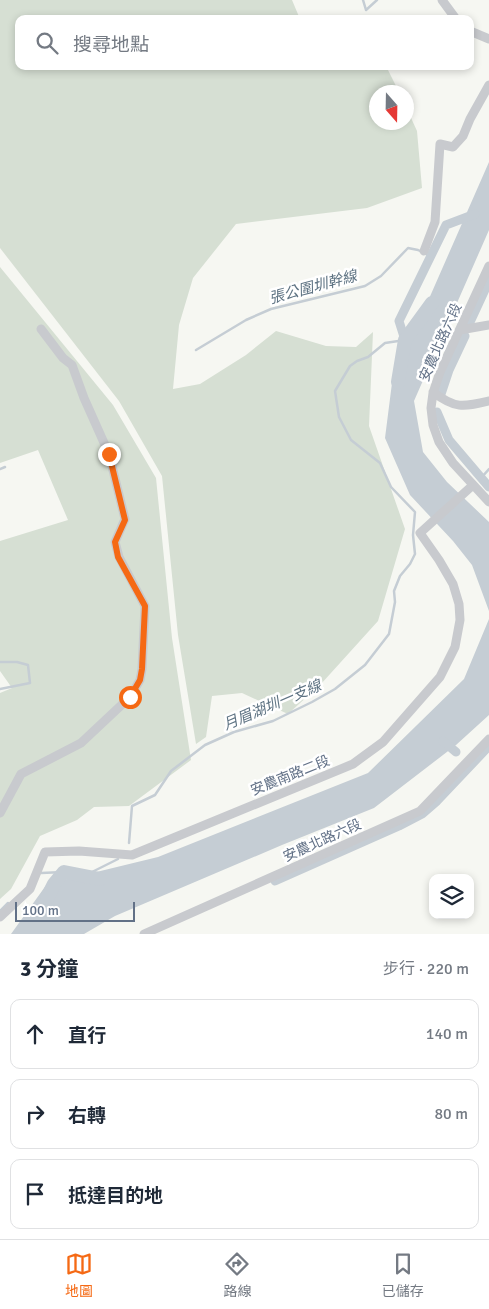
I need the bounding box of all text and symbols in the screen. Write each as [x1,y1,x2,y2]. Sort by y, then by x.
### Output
search box [15,15,474,70]
icon: search [33,29,61,57]
text: 搜尋地點 [73,33,149,57]
north arrow [369,85,414,130]
water label: 張公圍圳幹線 [267,266,361,307]
street label: 安農北路六段 [416,300,465,384]
route end [98,443,121,466]
water label: 月眉湖圳一支線 [220,675,326,734]
route start [119,686,142,709]
street label: 安農南路二段 [248,752,332,799]
street label: 安農北路六段 [280,816,364,865]
map controls [429,874,474,919]
button: layers [429,874,474,919]
scale bar [15,899,135,922]
text: 100 m [22,902,59,919]
text: 3 分鐘 [20,956,78,982]
text: 步行 · 220 m [383,959,469,979]
icon: ahead [21,1020,49,1048]
text: 直行 [68,1024,106,1048]
text: 140 m [426,1024,468,1044]
icon: right [21,1100,49,1128]
text: 右轉 [68,1104,106,1128]
text: 80 m [434,1104,468,1124]
icon: arrive [21,1180,49,1208]
text: 抵達目的地 [68,1184,163,1208]
tab: 地圖 [65,1250,93,1300]
tab: 路線 [223,1250,251,1300]
tab: 已儲存 [382,1250,424,1300]

